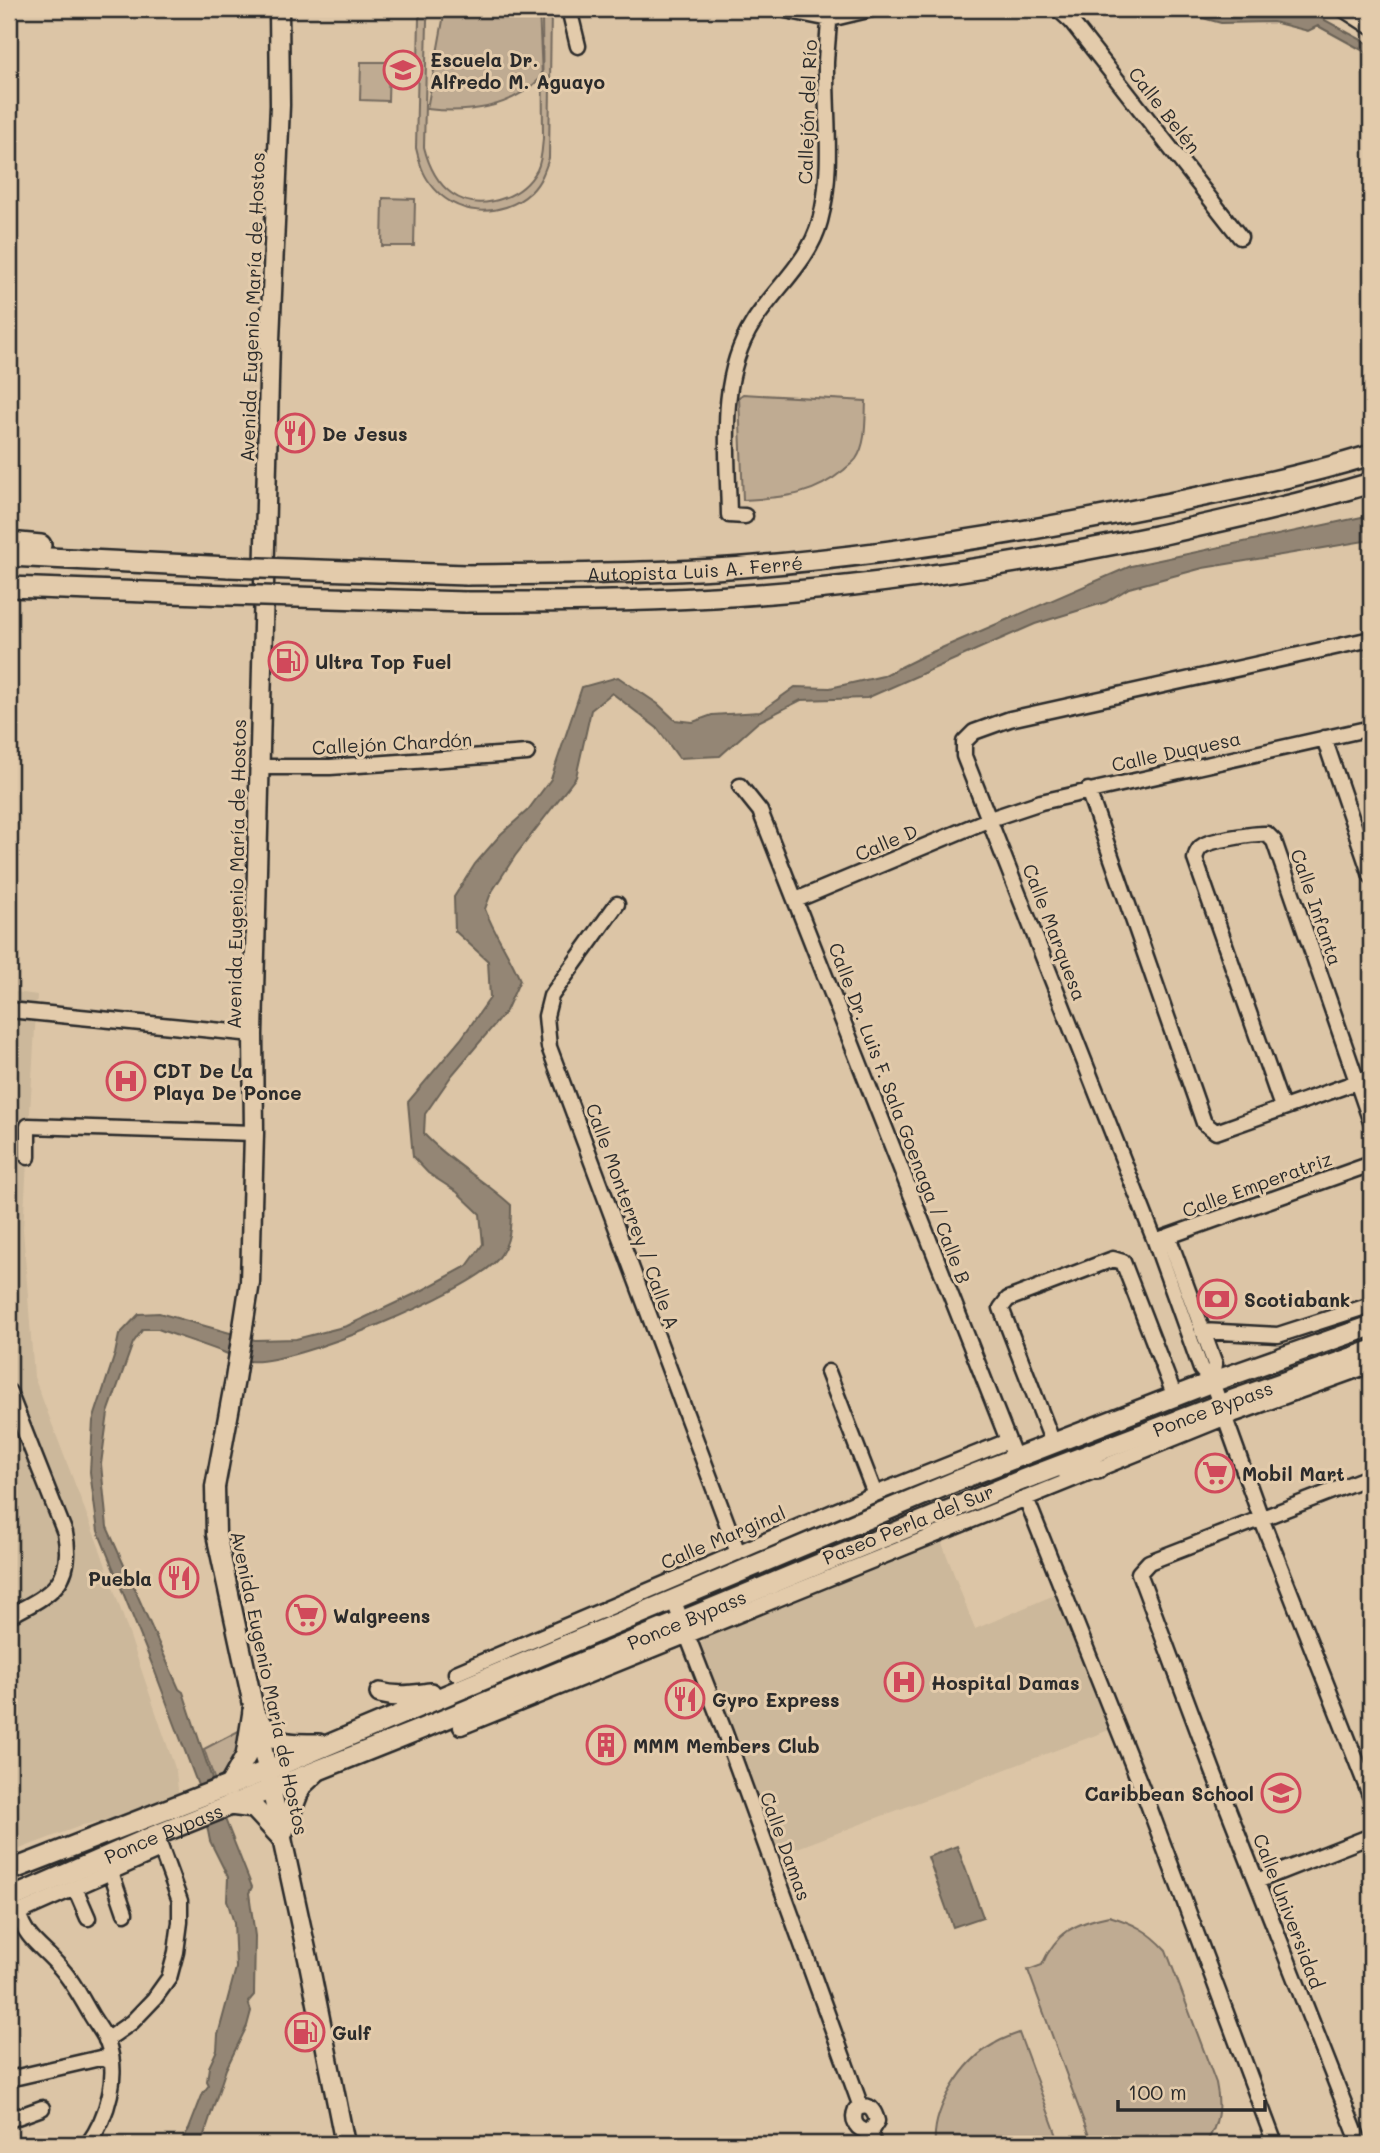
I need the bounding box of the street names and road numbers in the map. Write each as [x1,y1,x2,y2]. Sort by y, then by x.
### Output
street label: Callejón del Río [792,39,822,185]
street label: Calle Belén [1123,62,1207,158]
street label: Avenida Eugenio María de Hostos [234,152,270,462]
street label: Autopista Luis A. Ferré [587,549,804,586]
street label: Avenida Eugenio María de Hostos [221,719,251,1029]
street label: Calle Duquesa [1109,725,1243,777]
street label: Callejón Chardón [311,726,473,760]
street label: Calle D [851,818,921,866]
street label: Calle Infanta [1285,845,1349,969]
street label: Calle Marquesa [1017,860,1093,1004]
street label: Calle Dr. Luis F. Sala Goenaga / Calle B [823,939,977,1287]
street label: Calle Monterrey / Calle A [580,1100,686,1332]
street label: Calle Emperatriz [1179,1145,1335,1223]
street label: Ponce Bypass [1149,1374,1276,1442]
street label: Paseo Perla del Sur [819,1478,997,1570]
street label: Calle Marginal [657,1499,789,1575]
street label: Avenida Eugenio María de Hostos [226,1529,314,1837]
street label: Ponce Bypass [623,1583,749,1655]
street label: Calle Damas [755,1788,817,1904]
street label: Ponce Bypass [100,1797,226,1869]
street label: Calle Universidad [1248,1830,1330,1992]

